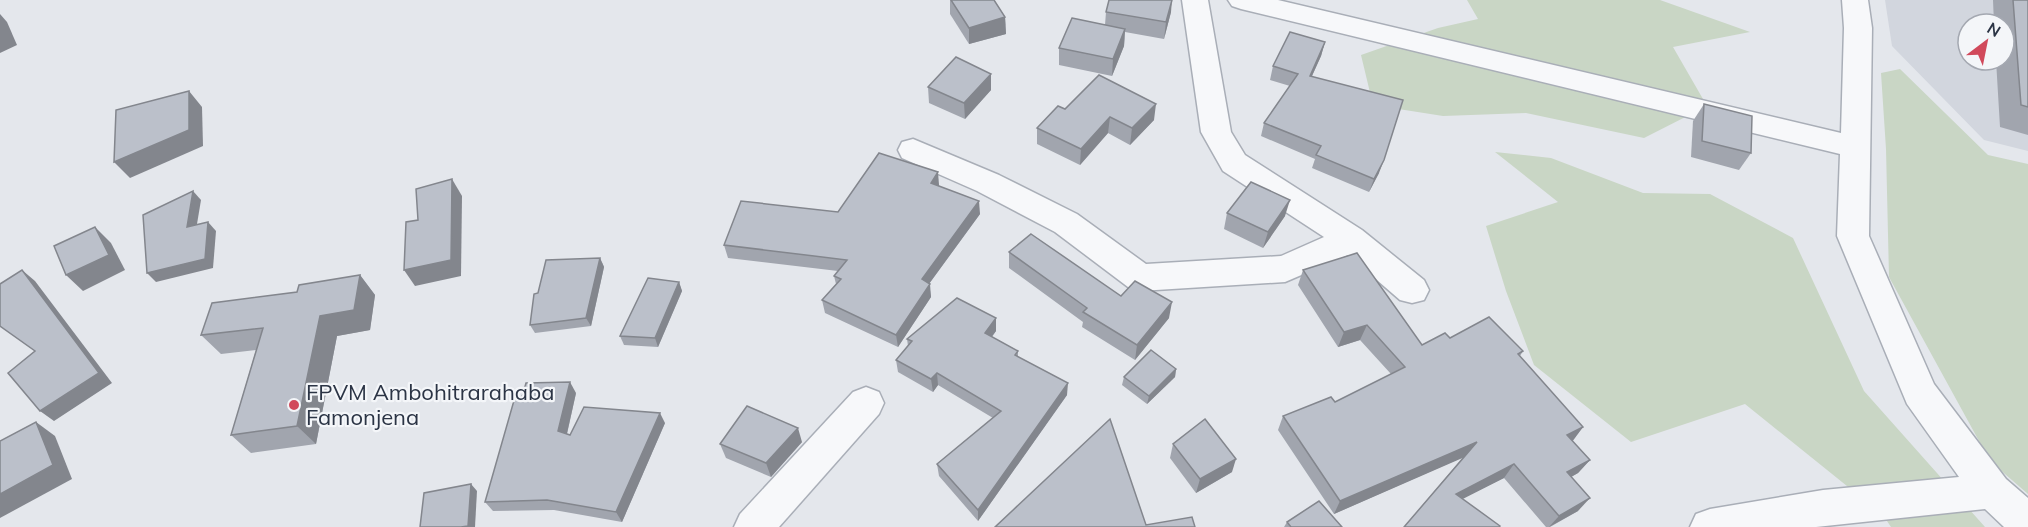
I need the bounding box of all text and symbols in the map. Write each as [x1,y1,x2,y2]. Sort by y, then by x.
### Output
north arrow [1956,12,2016,72]
text: N [1984,18,2004,41]
place label: FPVM Ambohitrarahaba Famonjena [306,378,554,431]
marker: FPVM Ambohitrarahaba Famonjena [287,398,301,412]

